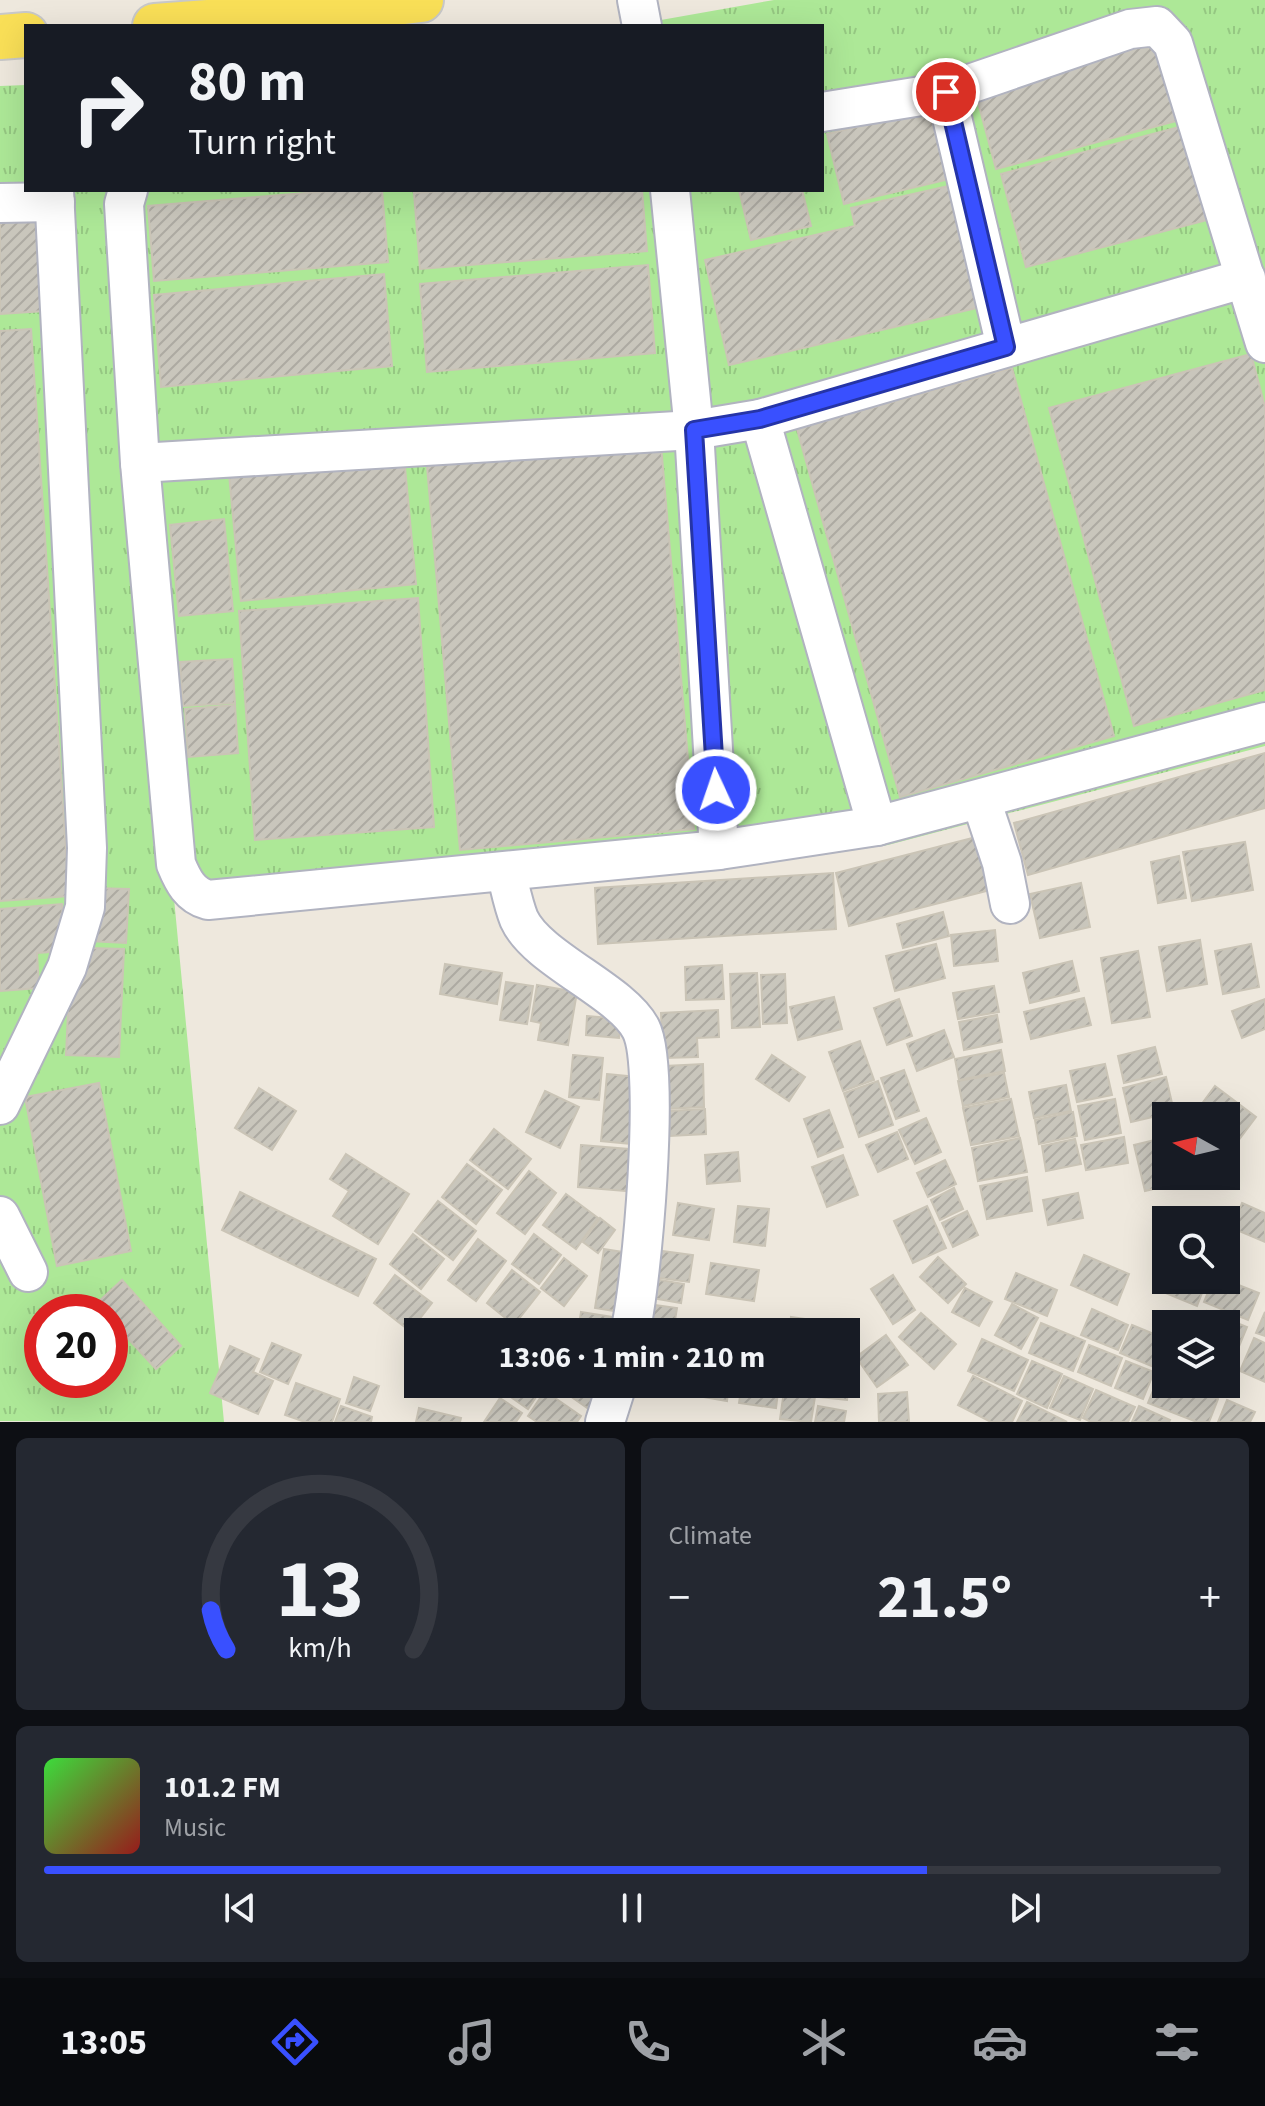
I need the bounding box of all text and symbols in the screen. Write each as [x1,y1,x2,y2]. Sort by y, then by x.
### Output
text: 80 m [188,43,306,122]
icon: right [56,56,160,160]
pin [912,58,980,126]
icon: arrive [924,70,968,114]
text: Turn right [188,117,336,168]
position arrow [674,748,758,832]
north arrow [1152,1102,1240,1190]
map controls [1152,1102,1240,1398]
button: search [1152,1206,1240,1294]
speed limit sign: 20 [24,1294,128,1398]
button: layers [1152,1310,1240,1398]
text: 13:06 · 1 min · 210 m [499,1336,765,1379]
text: Climate [669,1517,752,1554]
text: 13 [276,1531,364,1649]
text: 21.5° [877,1556,1012,1641]
text: − [669,1567,690,1630]
text: + [1199,1567,1221,1630]
text: km/h [289,1628,352,1668]
text: 101.2 FM [164,1766,281,1809]
text: Music [164,1809,226,1846]
icon: previous [218,1886,262,1930]
icon: pause [610,1886,654,1930]
icon: next [1003,1886,1047,1930]
icon: directions [267,2014,323,2070]
icon: music [444,2014,500,2070]
icon: phone [620,2014,676,2070]
icon: climate [796,2014,852,2070]
icon: car [972,2014,1028,2070]
icon: filters [1149,2014,1205,2070]
text: 13:05 [60,2017,147,2068]

